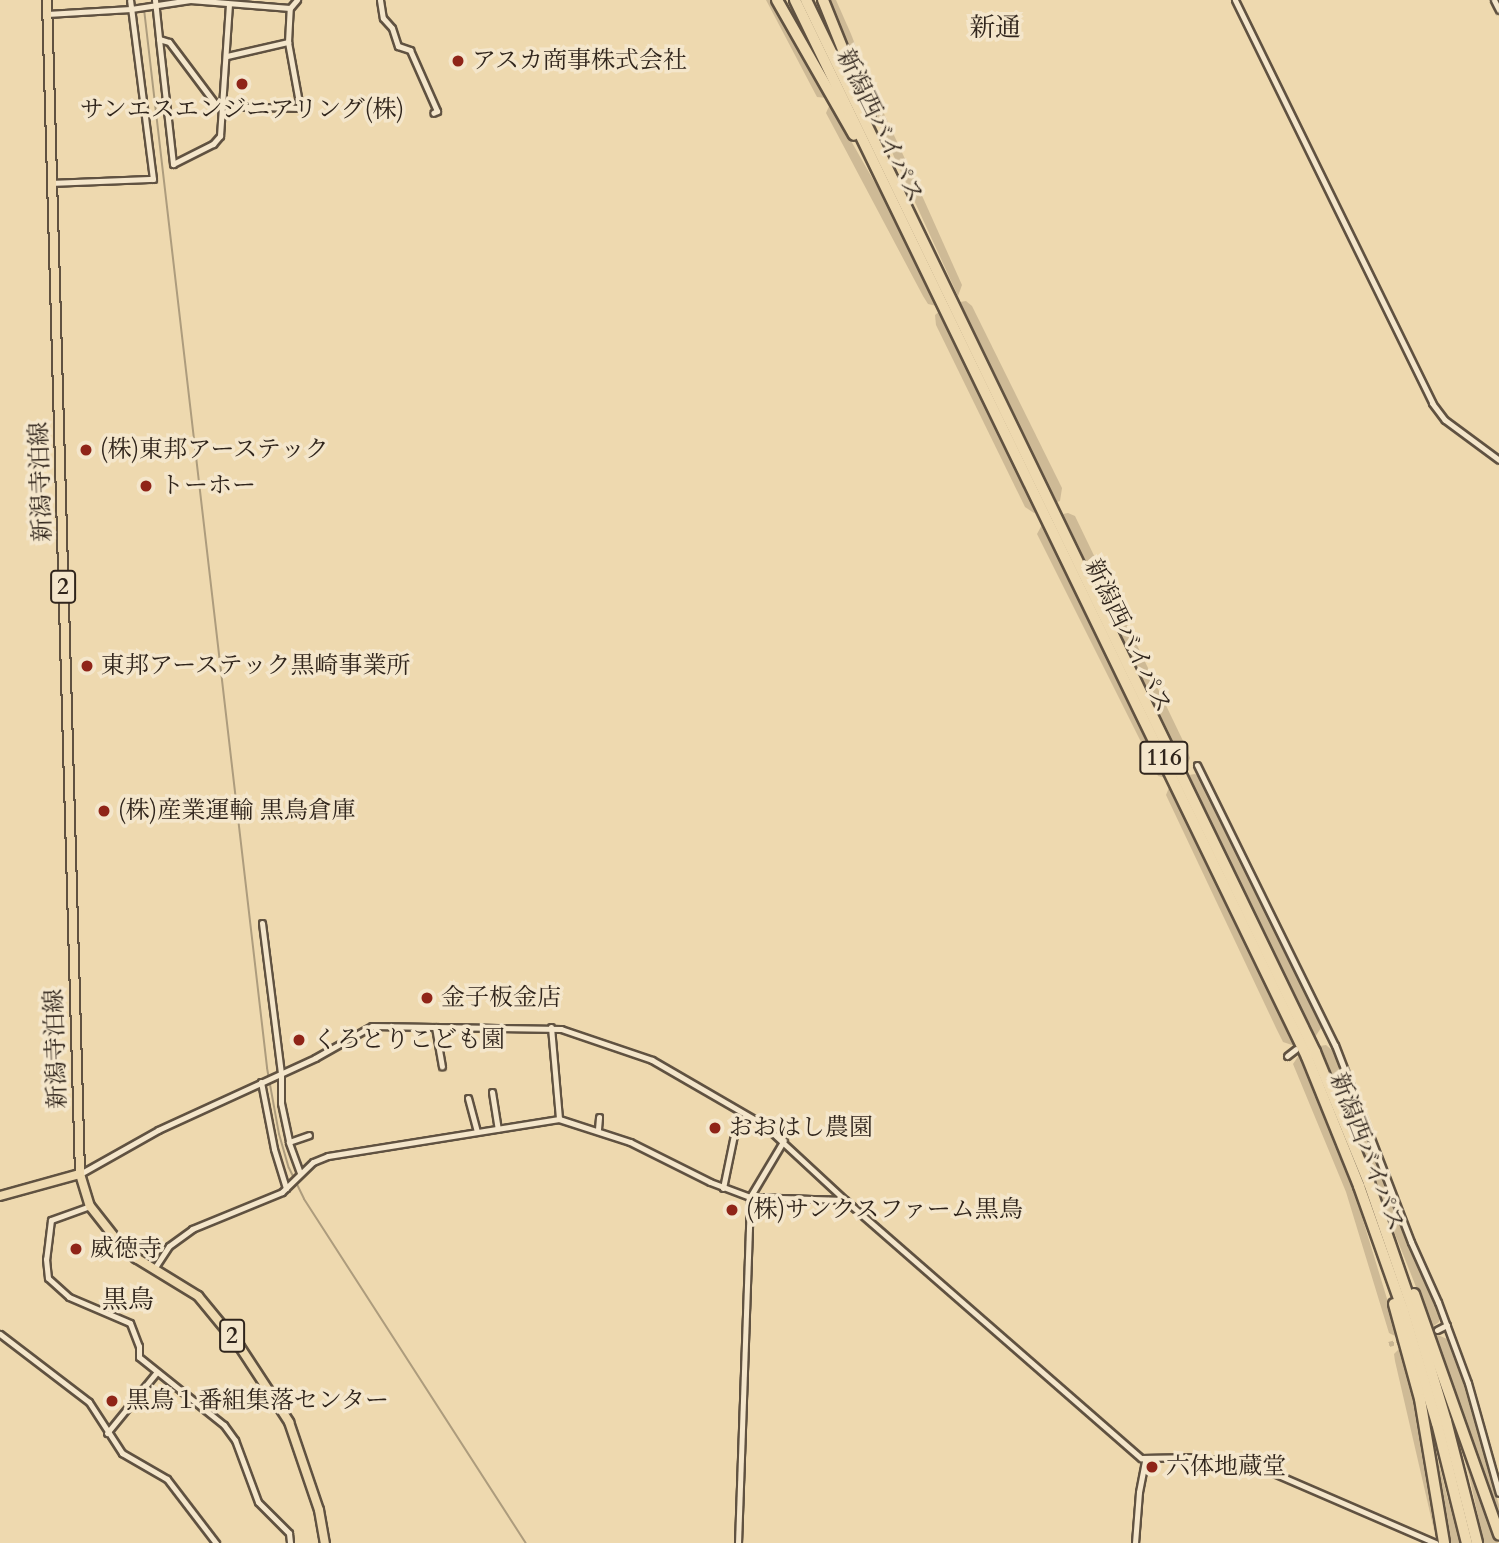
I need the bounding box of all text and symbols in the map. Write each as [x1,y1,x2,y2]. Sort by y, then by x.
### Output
district label: 新通 [969,12,1021,44]
street label: 新潟西バイパス [830,44,930,208]
place label: アスカ商事株式会社 [472,47,688,75]
marker: アスカ商事株式会社 [450,53,466,69]
marker: サンエスエンジニアリング(株) [234,76,250,92]
place label: サンエスエンジニアリング(株) [78,96,406,124]
street label: 新潟寺泊線 [25,422,57,542]
place label: (株)東邦アーステック [100,436,331,464]
marker: (株)東邦アーステック [78,442,94,458]
place label: トーホー [160,472,256,500]
marker: トーホー [138,478,154,494]
street label: 新潟西バイパス [1078,554,1178,718]
road number: 2 [49,568,77,607]
place label: 東邦アーステック黒崎事業所 [101,652,412,680]
marker: 東邦アーステック黒崎事業所 [79,658,95,674]
road number: 116 [1138,738,1190,778]
place label: (株)産業運輸 黒鳥倉庫 [118,797,356,825]
marker: (株)産業運輸 黒鳥倉庫 [96,803,112,819]
place label: 金子板金店 [441,984,561,1012]
street label: 新潟寺泊線 [40,989,72,1109]
marker: 金子板金店 [419,990,435,1006]
place label: くろとりこども園 [313,1026,505,1054]
marker: くろとりこども園 [291,1032,307,1048]
street label: 新潟西バイパス [1323,1068,1411,1236]
place label: おおはし農園 [729,1114,873,1142]
marker: おおはし農園 [707,1120,723,1136]
place label: (株)サンクスファーム黒鳥 [746,1196,1025,1224]
marker: (株)サンクスファーム黒鳥 [724,1202,740,1218]
place label: 威徳寺 [90,1235,162,1263]
marker: 威徳寺 [68,1241,84,1257]
district label: 黒鳥 [102,1284,154,1316]
road number: 2 [218,1316,246,1356]
place label: 黒鳥１番組集落センター [126,1387,390,1415]
marker: 黒鳥１番組集落センター [104,1393,120,1409]
place label: 六体地蔵堂 [1166,1453,1286,1481]
marker: 六体地蔵堂 [1144,1459,1160,1475]

